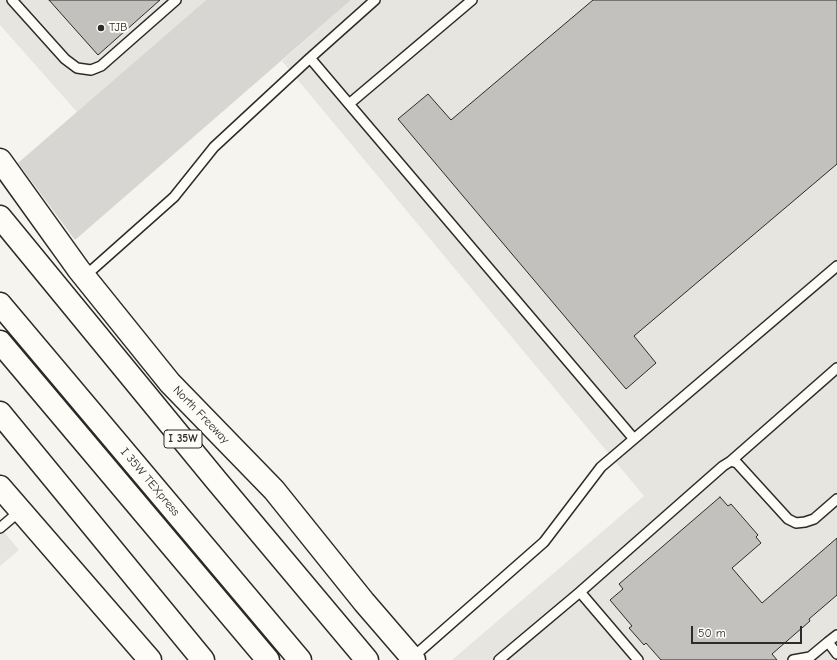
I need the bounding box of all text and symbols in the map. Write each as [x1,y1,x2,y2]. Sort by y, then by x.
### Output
place label: TJB [109,21,127,35]
marker: TJB [96,23,106,33]
street label: North Freeway [170,383,232,447]
road number: I 35W [164,430,202,448]
street label: I 35W TEXpress [117,445,183,519]
scale bar [693,618,804,644]
text: 50 m [698,626,726,640]

